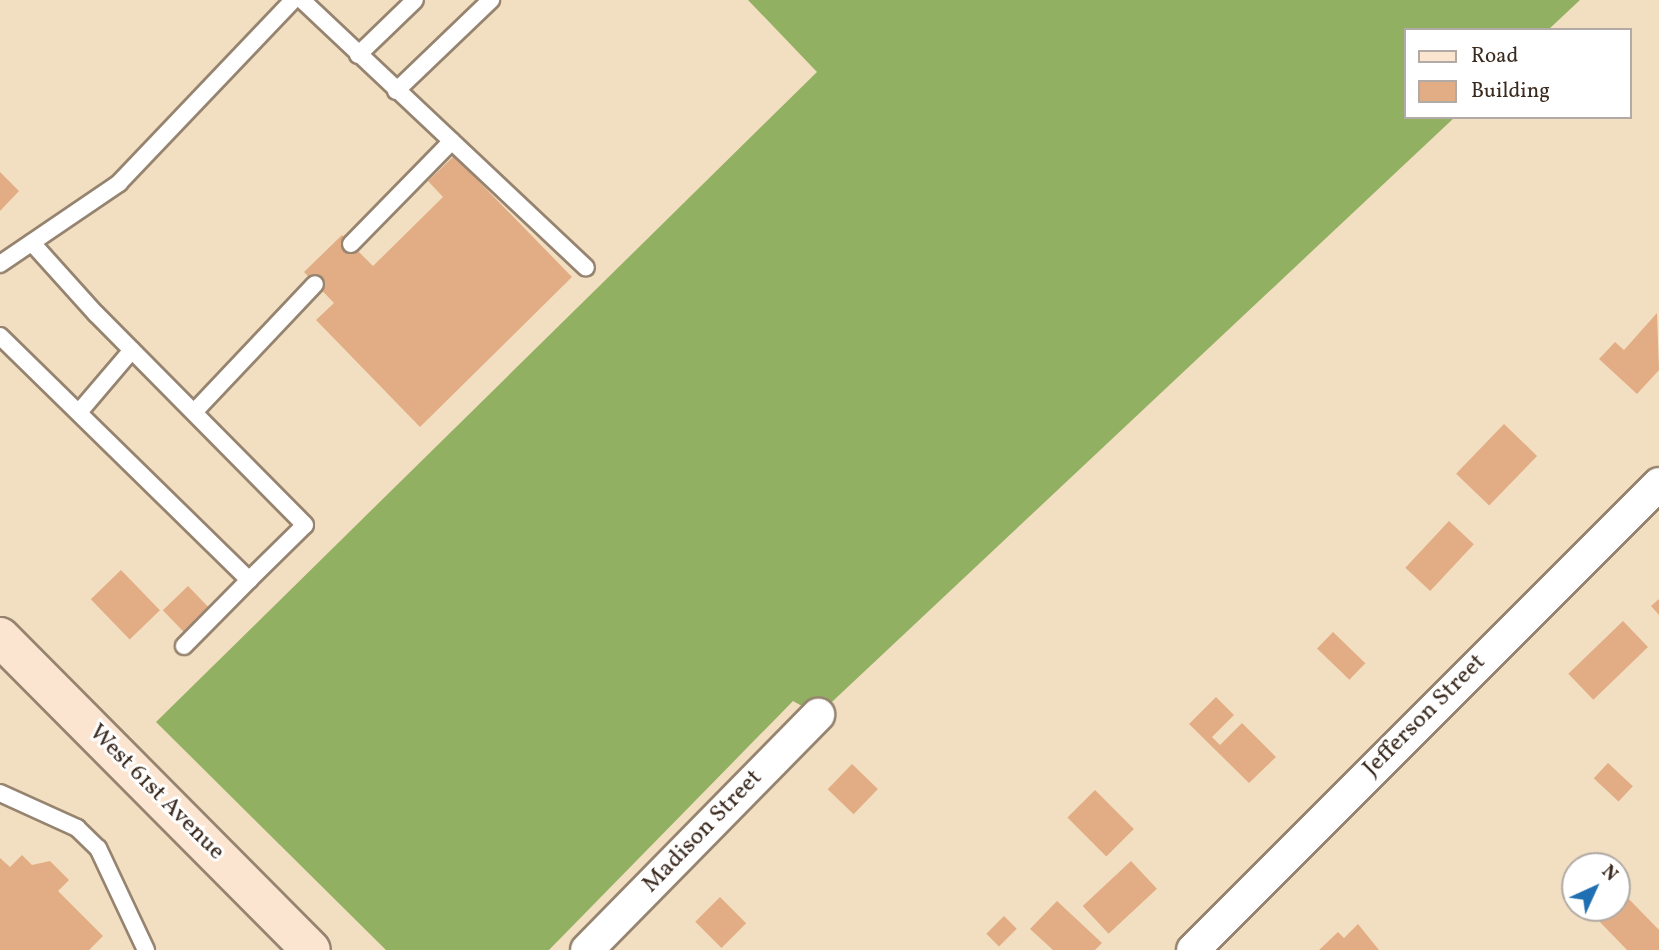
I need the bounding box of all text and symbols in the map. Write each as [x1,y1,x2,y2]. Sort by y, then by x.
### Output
legend [1404,28,1631,119]
text: Road [1471,42,1518,71]
text: Building [1471,77,1550,106]
street label: Jefferson Street [1358,649,1492,783]
street label: West 61st Avenue [82,719,230,867]
street label: Madison Street [637,764,769,900]
north arrow [1561,852,1631,922]
text: N [1595,859,1623,888]

